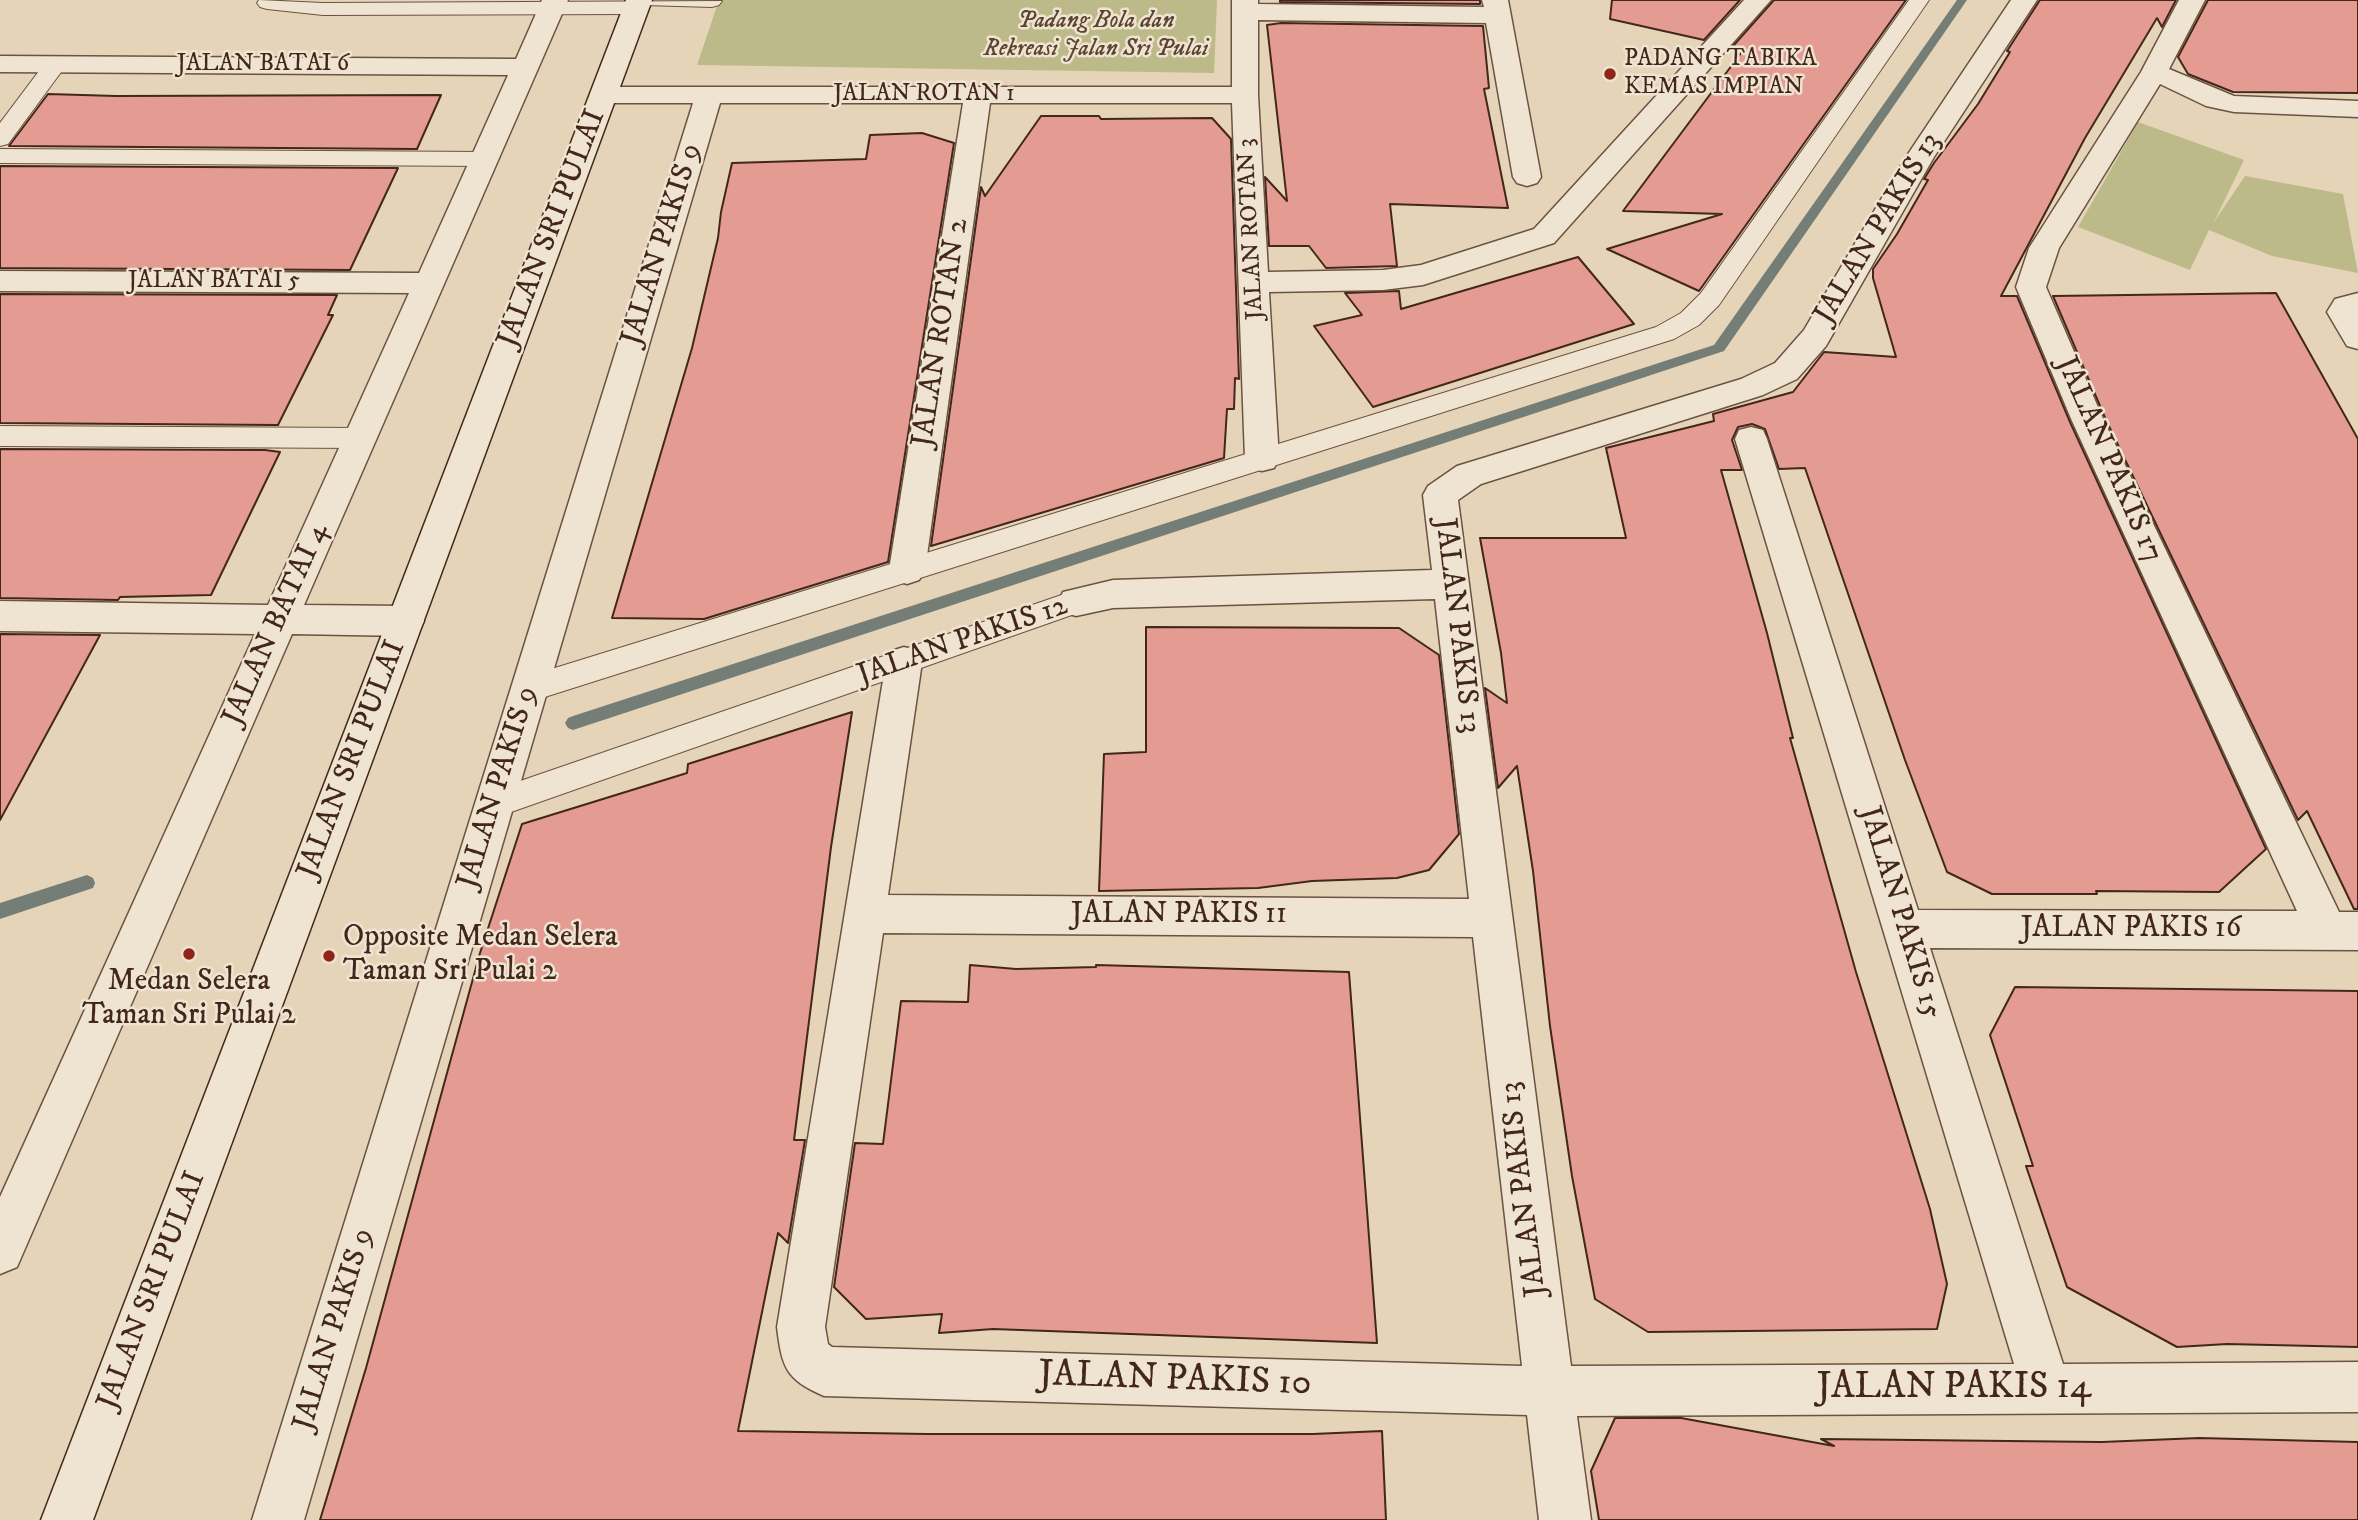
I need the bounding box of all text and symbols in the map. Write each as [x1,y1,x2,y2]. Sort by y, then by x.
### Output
park label: Padang Bola dan Rekreasi Jalan Sri Pulai [984,8,1208,64]
place label: PADANG TABIKA KEMAS IMPIAN [1624,46,1817,102]
street label: JALAN BATAI 6 [177,51,349,79]
marker: PADANG TABIKA KEMAS IMPIAN [1602,66,1618,82]
street label: JALAN ROTAN 1 [833,81,1015,109]
street label: JALAN SRI PULAI [491,105,615,353]
street label: JALAN PAKIS 13 [1808,127,1950,331]
street label: JALAN ROTAN 3 [1233,138,1271,320]
street label: JALAN PAKIS 9 [615,140,711,350]
street label: JALAN ROTAN 2 [906,216,978,450]
street label: JALAN BATAI 5 [128,268,300,296]
street label: JALAN PAKIS 17 [2047,352,2169,568]
street label: JALAN PAKIS 13 [1425,516,1487,736]
street label: JALAN BATAI 4 [216,518,338,732]
street label: JALAN PAKIS 12 [853,589,1073,695]
street label: JALAN SRI PULAI [291,636,415,884]
street label: JALAN PAKIS 9 [451,683,547,893]
street label: JALAN PAKIS 15 [1850,803,1948,1023]
street label: JALAN PAKIS 11 [1071,898,1287,934]
street label: JALAN PAKIS 16 [2021,912,2241,948]
place label: Opposite Medan Selera Taman Sri Pulai 2 [343,921,618,992]
marker: Medan Selera Taman Sri Pulai 2 [181,946,197,962]
marker: Opposite Medan Selera Taman Sri Pulai 2 [321,948,337,964]
place label: Medan Selera Taman Sri Pulai 2 [82,965,296,1036]
street label: JALAN PAKIS 13 [1494,1079,1556,1299]
street label: JALAN SRI PULAI [91,1167,215,1415]
street label: JALAN PAKIS 9 [287,1225,383,1435]
street label: JALAN PAKIS 10 [1038,1354,1312,1408]
street label: JALAN PAKIS 14 [1817,1367,2091,1411]

